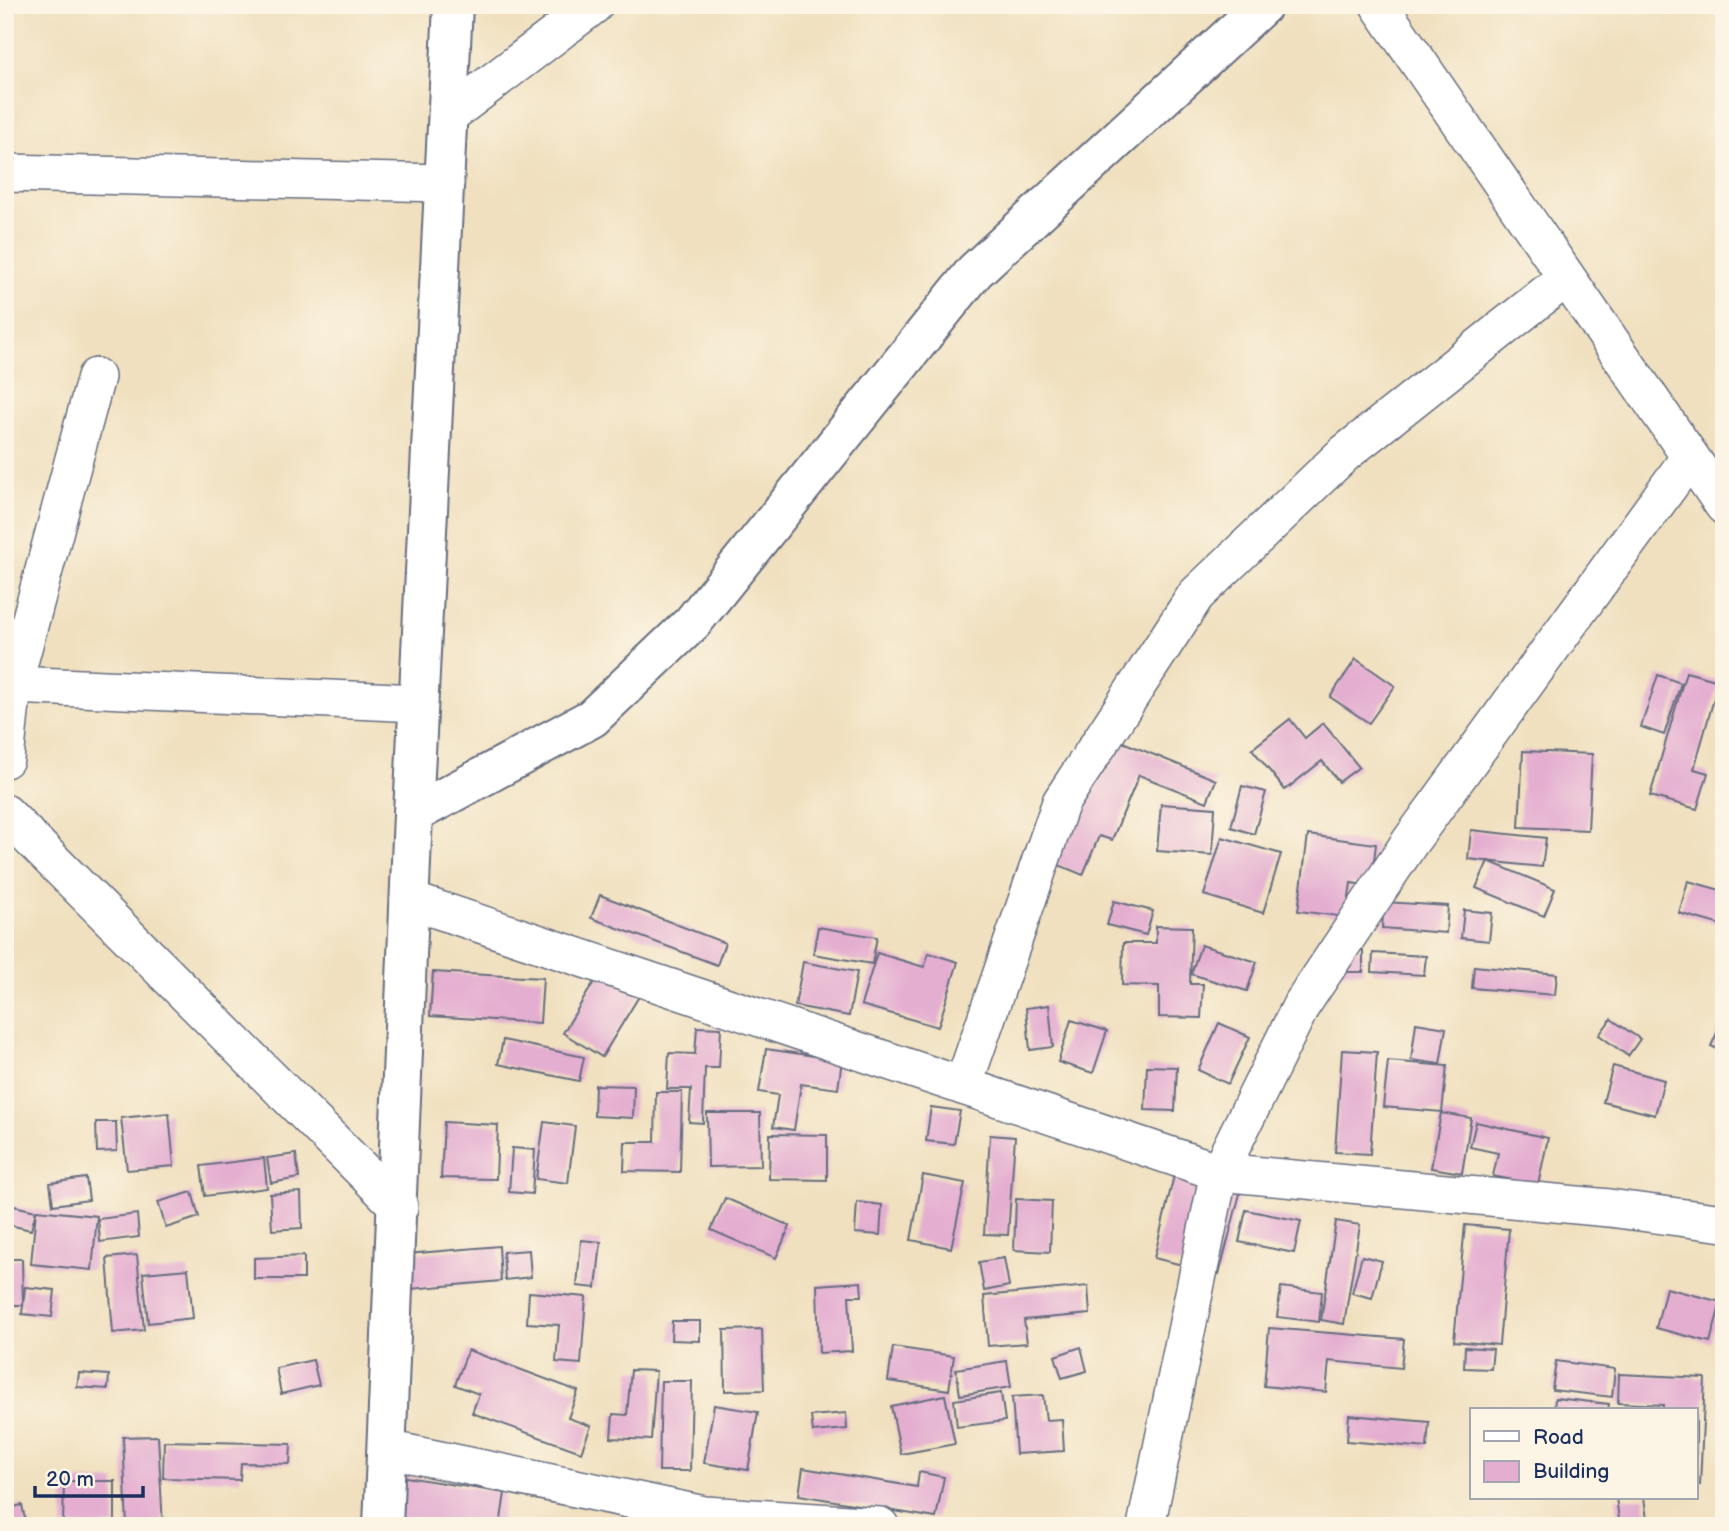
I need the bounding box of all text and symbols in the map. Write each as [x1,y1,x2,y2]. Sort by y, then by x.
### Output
legend [1470,1408,1698,1500]
text: Road [1533,1425,1584,1450]
scale bar [35,1454,144,1498]
text: Building [1533,1459,1609,1484]
text: 20 m [46,1467,94,1492]

